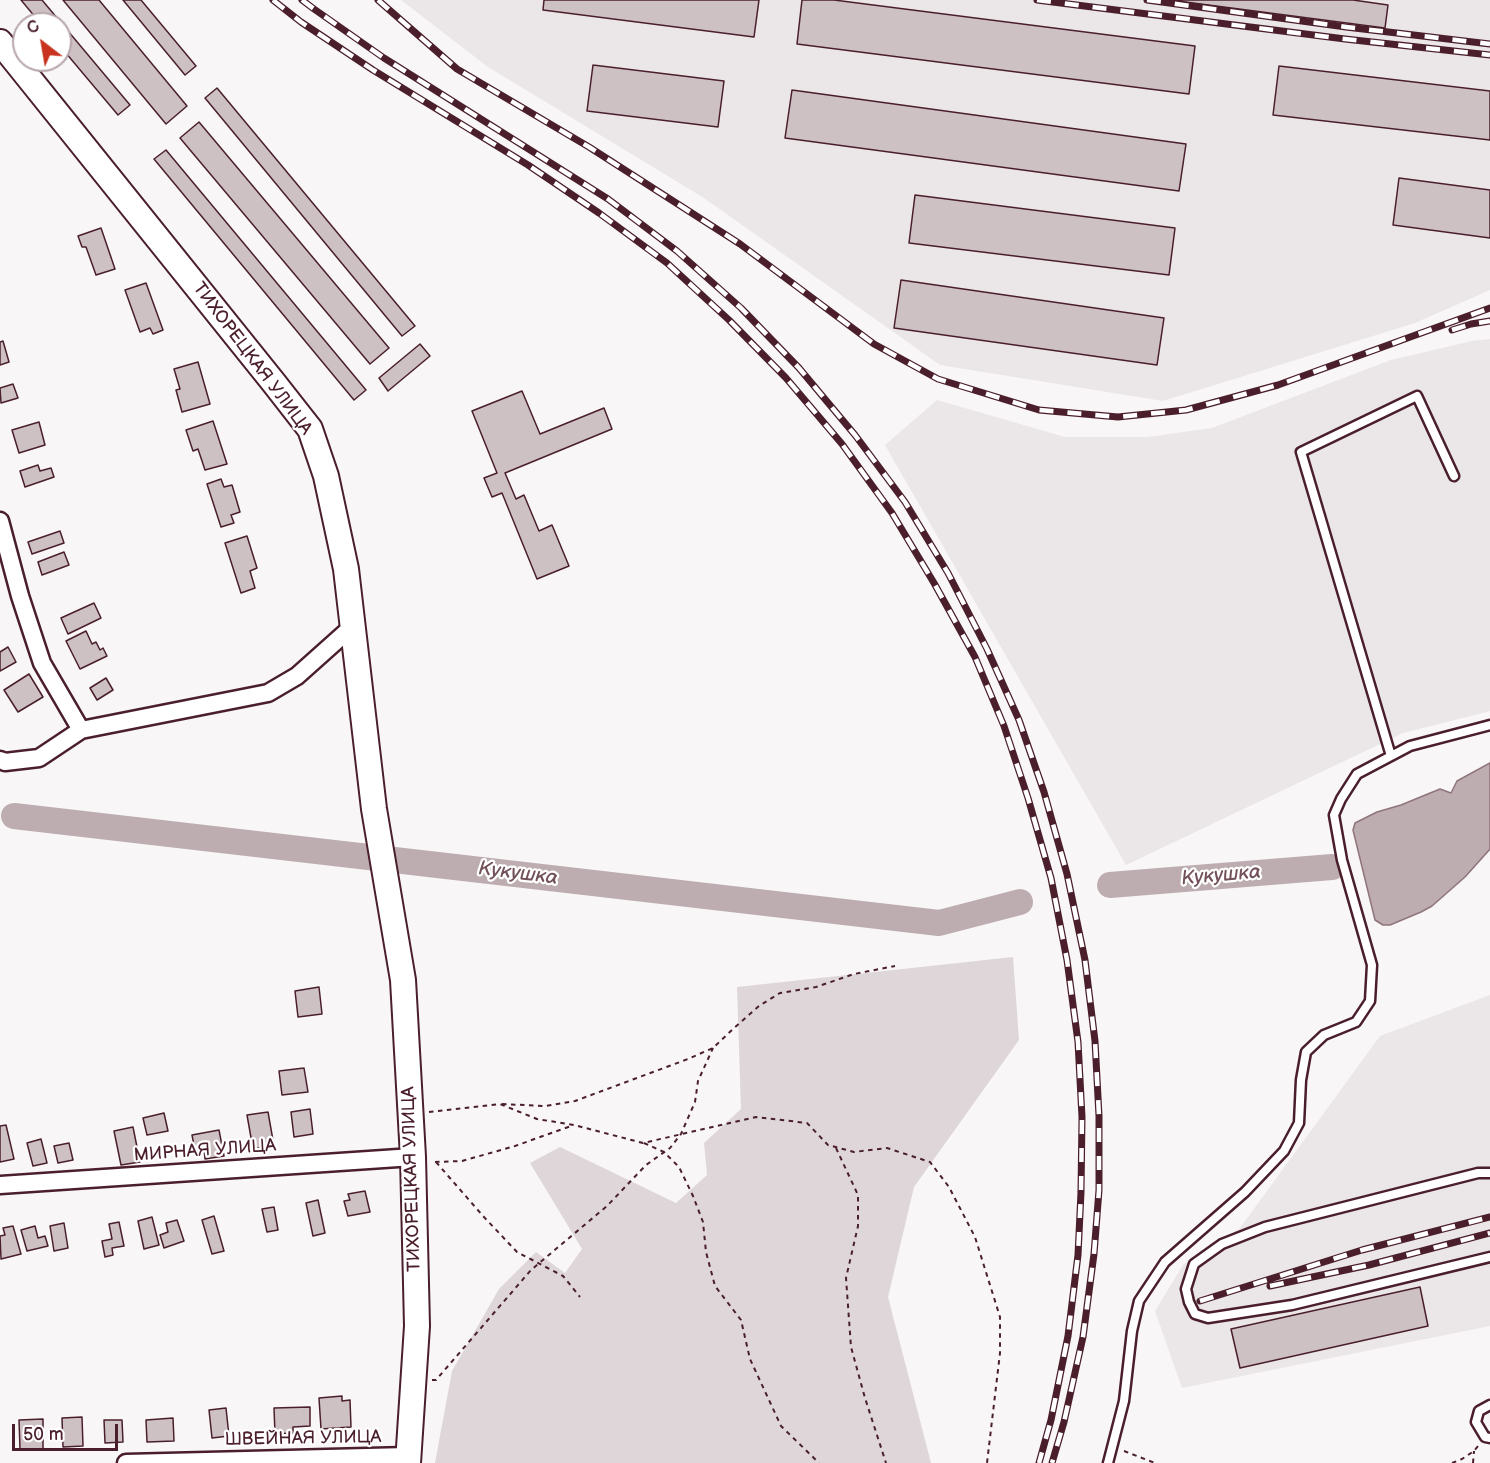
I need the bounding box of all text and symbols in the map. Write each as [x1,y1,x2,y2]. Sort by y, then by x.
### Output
north arrow [12,12,72,72]
text: С [24,17,43,39]
street label: ТИХОРЕЦКАЯ УЛИЦА [188,279,316,439]
water label: Кукушка [477,857,559,891]
water label: Кукушка [1180,861,1262,891]
street label: ТИХОРЕЦКАЯ УЛИЦА [398,1086,426,1272]
street label: МИРНАЯ УЛИЦА [133,1135,277,1167]
scale bar [15,1412,122,1450]
text: 50 m [23,1424,64,1445]
street label: ШВЕЙНАЯ УЛИЦА [224,1427,382,1451]

